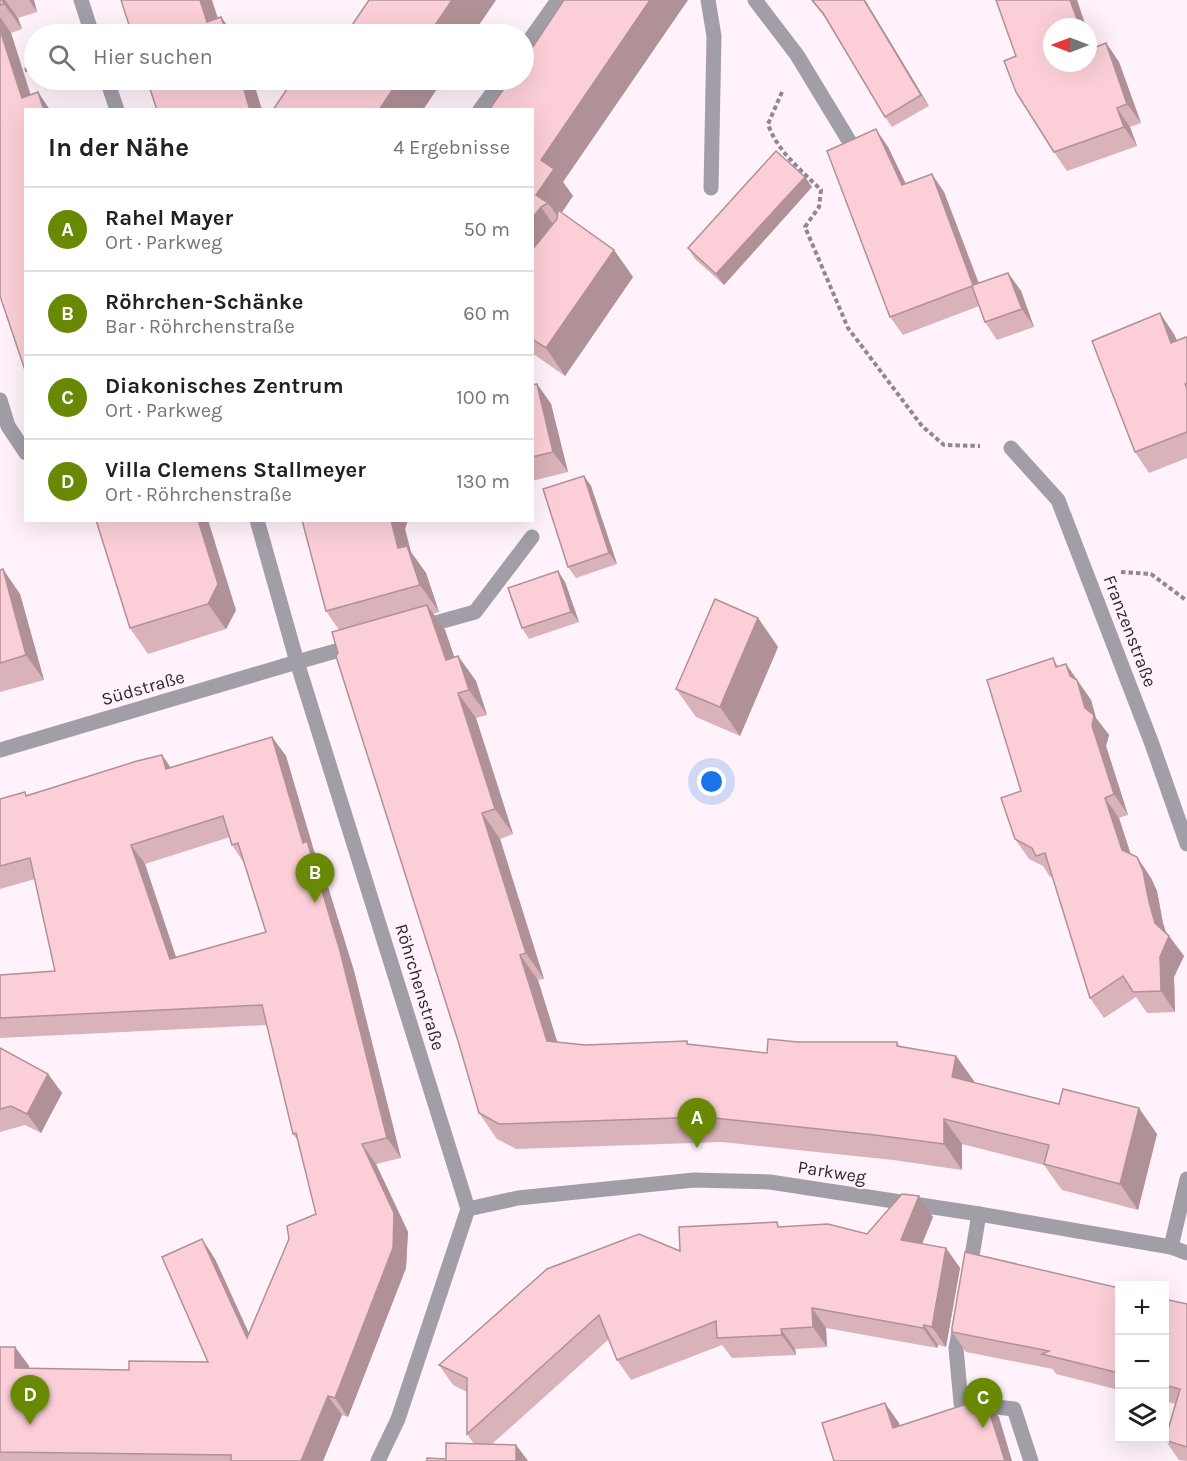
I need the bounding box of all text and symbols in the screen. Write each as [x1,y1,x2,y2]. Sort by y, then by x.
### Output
north arrow [1043,18,1097,72]
search box [24,24,534,90]
icon: search [45,41,78,74]
text: Hier suchen [93,44,213,70]
text: In der Nähe [48,132,189,163]
text: 4 Ergebnisse [393,136,510,159]
text: Rahel Mayer [105,205,233,231]
text: A [61,218,74,241]
text: 50 m [463,218,510,241]
text: Ort · Parkweg [105,231,222,254]
text: Röhrchen-Schänke [105,289,304,315]
text: B [61,302,74,325]
text: 60 m [463,302,510,325]
text: Bar · Röhrchenstraße [105,315,295,338]
text: Diakonisches Zentrum [105,373,344,399]
text: C [61,386,74,409]
text: 100 m [456,386,510,409]
text: Ort · Parkweg [105,399,222,422]
text: Villa Clemens Stallmeyer [105,457,366,483]
text: D [61,470,74,493]
text: 130 m [456,470,510,493]
text: Ort · Röhrchenstraße [105,483,292,506]
street label: Franzenstraße [1099,572,1161,690]
street label: Südstraße [99,666,187,710]
your location [697,767,726,796]
pin: B [296,854,334,903]
street label: Röhrchenstraße [390,921,450,1053]
pin: A [678,1098,716,1148]
street label: Parkweg [796,1156,868,1188]
map controls [1115,1281,1169,1443]
button: + [1115,1281,1169,1335]
button: − [1115,1335,1169,1389]
pin: D [10,1376,50,1425]
pin: C [964,1378,1002,1428]
button: layers [1115,1389,1169,1443]

